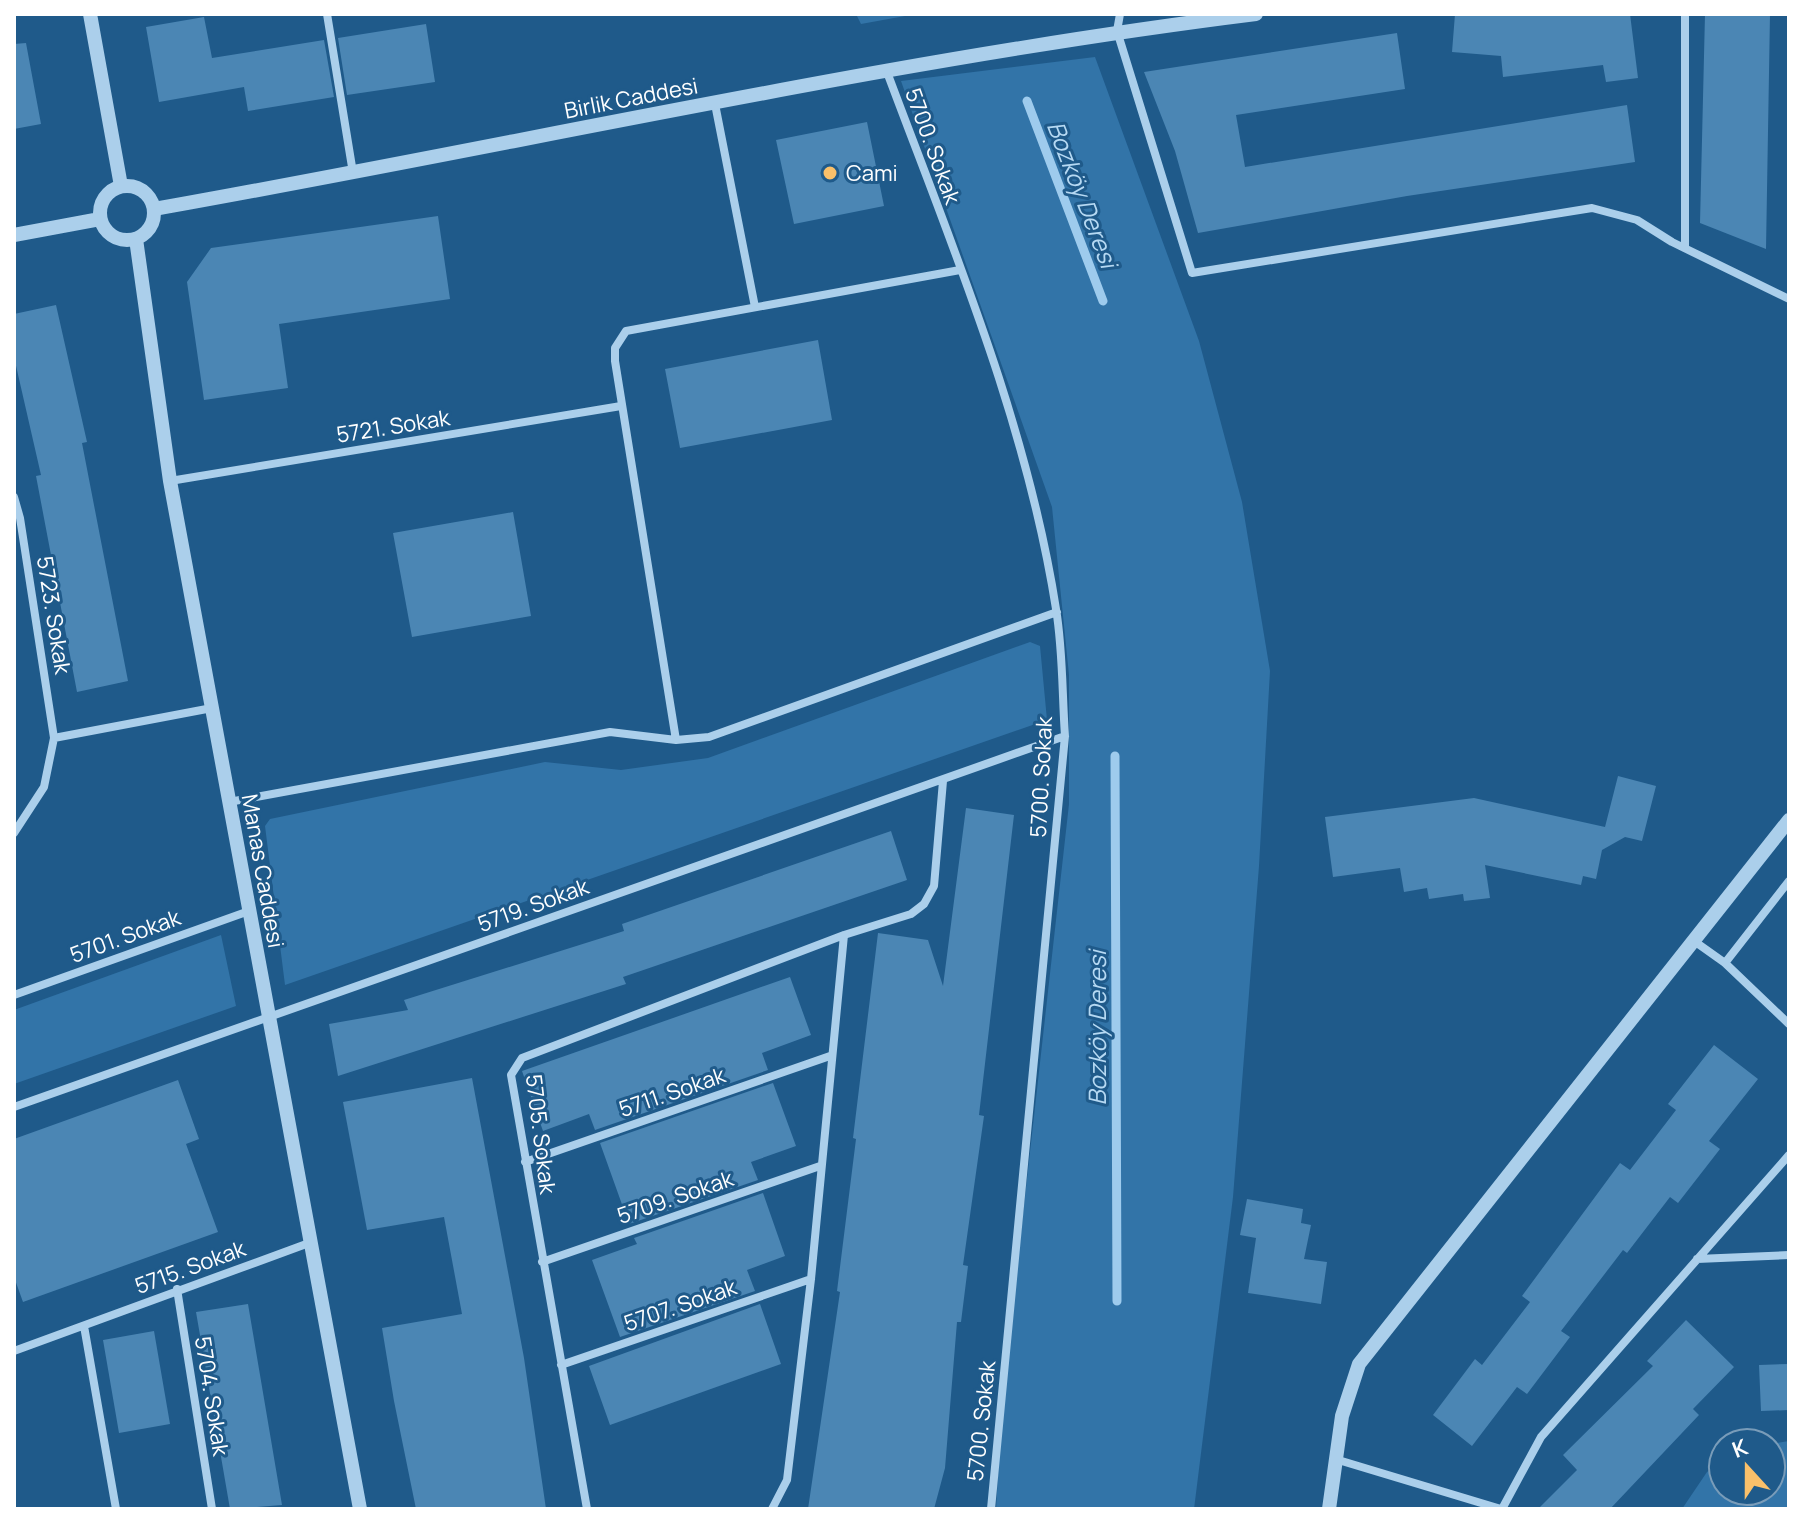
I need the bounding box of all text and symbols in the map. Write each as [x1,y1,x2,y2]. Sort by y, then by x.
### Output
street label: Birlik Caddesi [562,70,700,126]
street label: 5700. Sokak [898,84,968,209]
water label: Bozköy Deresi [1040,116,1127,275]
place label: Cami [846,158,898,188]
marker: Cami [821,164,839,182]
street label: 5721. Sokak [334,402,453,450]
street label: 5723. Sokak [30,554,78,677]
street label: 5700. Sokak [1023,715,1059,838]
street label: Manas Caddesi [235,792,291,950]
street label: 5719. Sokak [473,871,594,939]
street label: 5701. Sokak [66,902,185,970]
water label: Bozköy Deresi [1080,947,1113,1105]
street label: 5711. Sokak [615,1059,730,1124]
street label: 5705. Sokak [519,1072,563,1197]
street label: 5709. Sokak [613,1163,738,1231]
street label: 5715. Sokak [131,1233,250,1301]
street label: 5707. Sokak [620,1271,741,1338]
street label: 5704. Sokak [188,1334,236,1459]
street label: 5700. Sokak [960,1358,1002,1483]
north arrow [1707,1427,1787,1507]
text: K [1728,1431,1753,1465]

